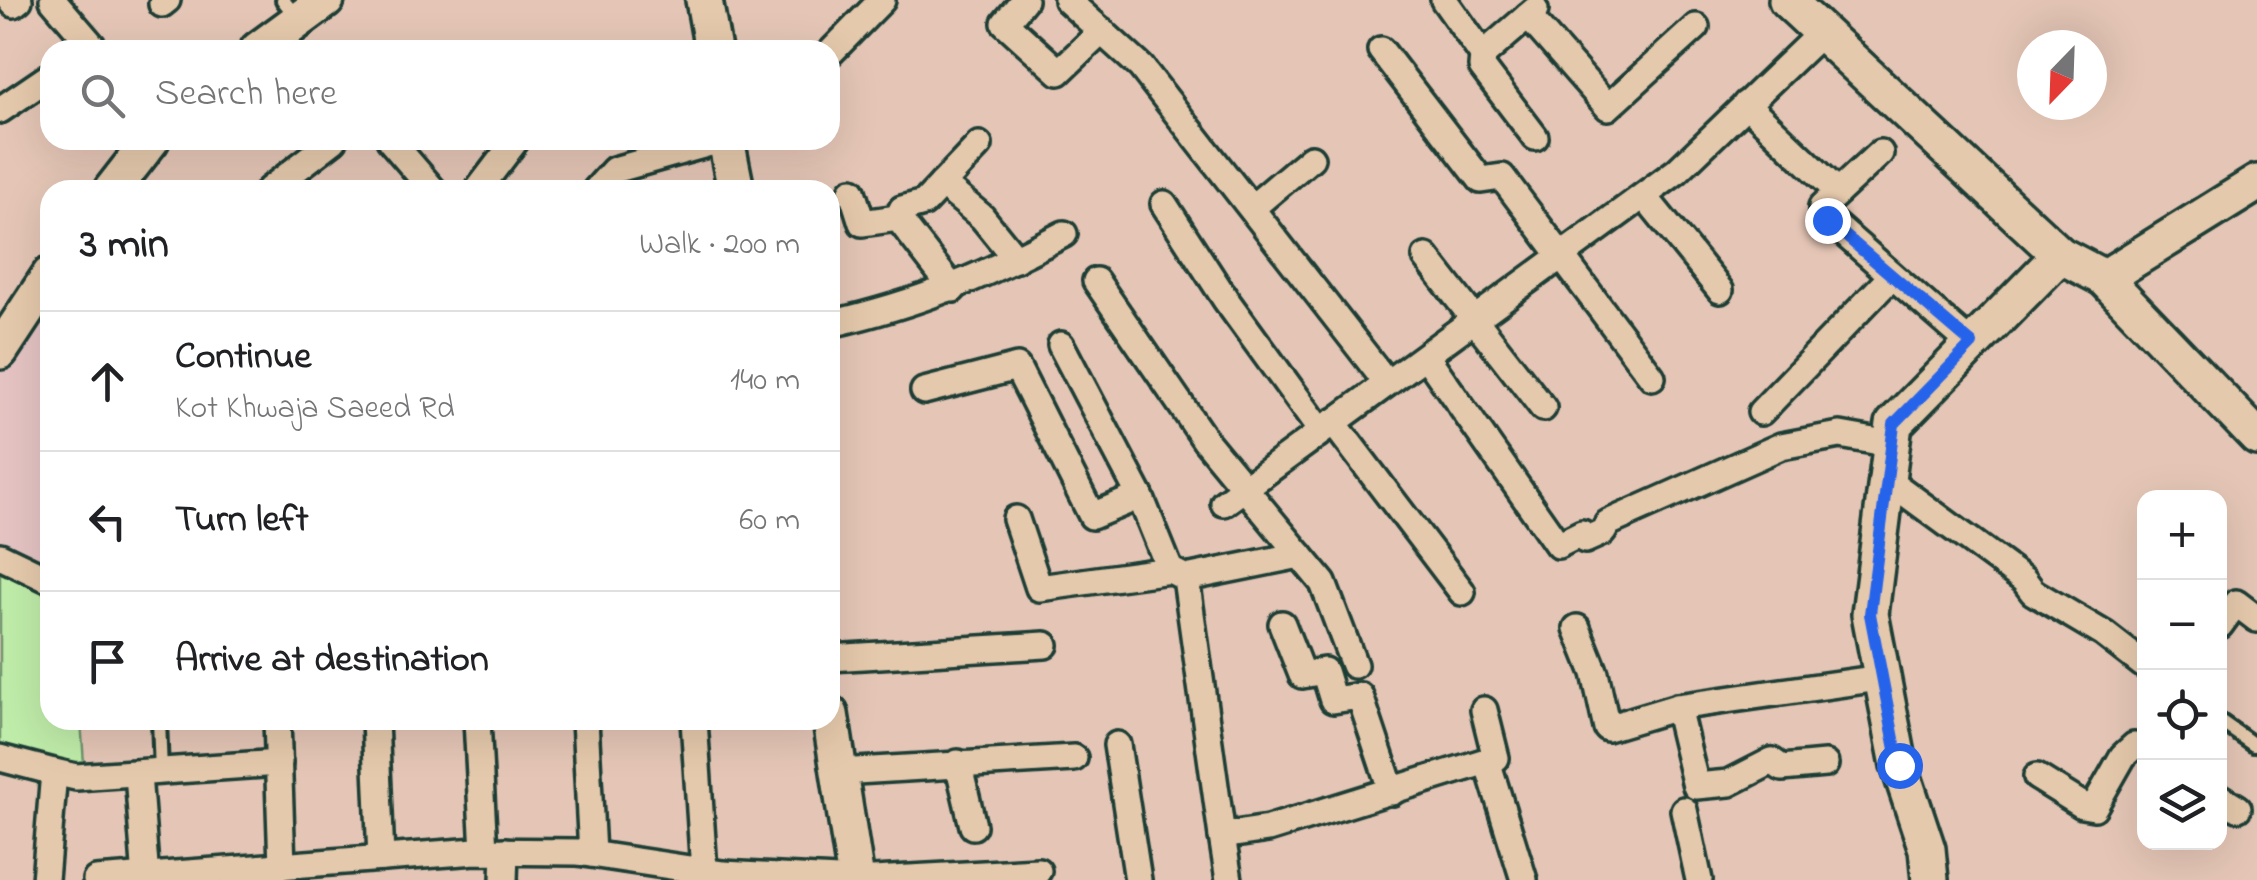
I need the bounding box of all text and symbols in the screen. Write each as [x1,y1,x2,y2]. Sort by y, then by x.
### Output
north arrow [2017,30,2107,120]
search box [40,40,840,150]
text: Search here [155,67,337,123]
icon: search [75,68,130,123]
route end [1805,198,1851,244]
text: 3 min [80,215,169,276]
text: Walk · 200 m [639,222,800,269]
text: Continue [175,330,311,386]
icon: ahead [80,354,135,409]
text: 140 m [730,358,800,405]
text: Kot Khwaja Saeed Rd [175,386,455,433]
map controls [2137,490,2227,850]
button: + [2137,490,2227,580]
text: Turn left [175,493,308,549]
icon: left [80,494,135,549]
text: 60 m [739,498,800,545]
button: − [2137,580,2227,670]
text: Arrive at destination [175,633,489,689]
icon: arrive [80,634,135,689]
button: locate [2137,670,2227,760]
route start [1877,743,1923,789]
button: layers [2137,760,2227,850]

